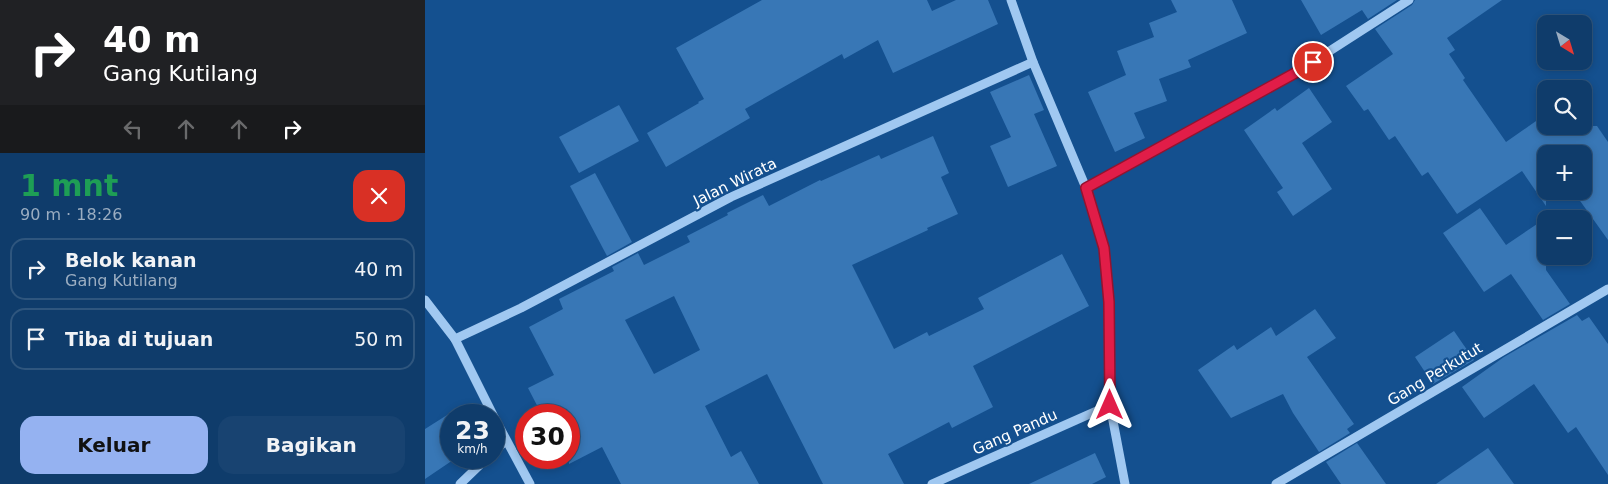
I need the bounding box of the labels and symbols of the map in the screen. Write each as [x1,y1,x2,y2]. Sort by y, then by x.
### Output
north arrow [1537,15,1593,70]
pin [1292,41,1334,83]
street label: Jalan Wirata [690,154,780,210]
street label: Gang Perkutut [1384,339,1486,409]
position arrow [1083,378,1135,430]
speed limit sign: 30 [515,404,580,469]
street label: Gang Pandu [970,405,1060,459]

